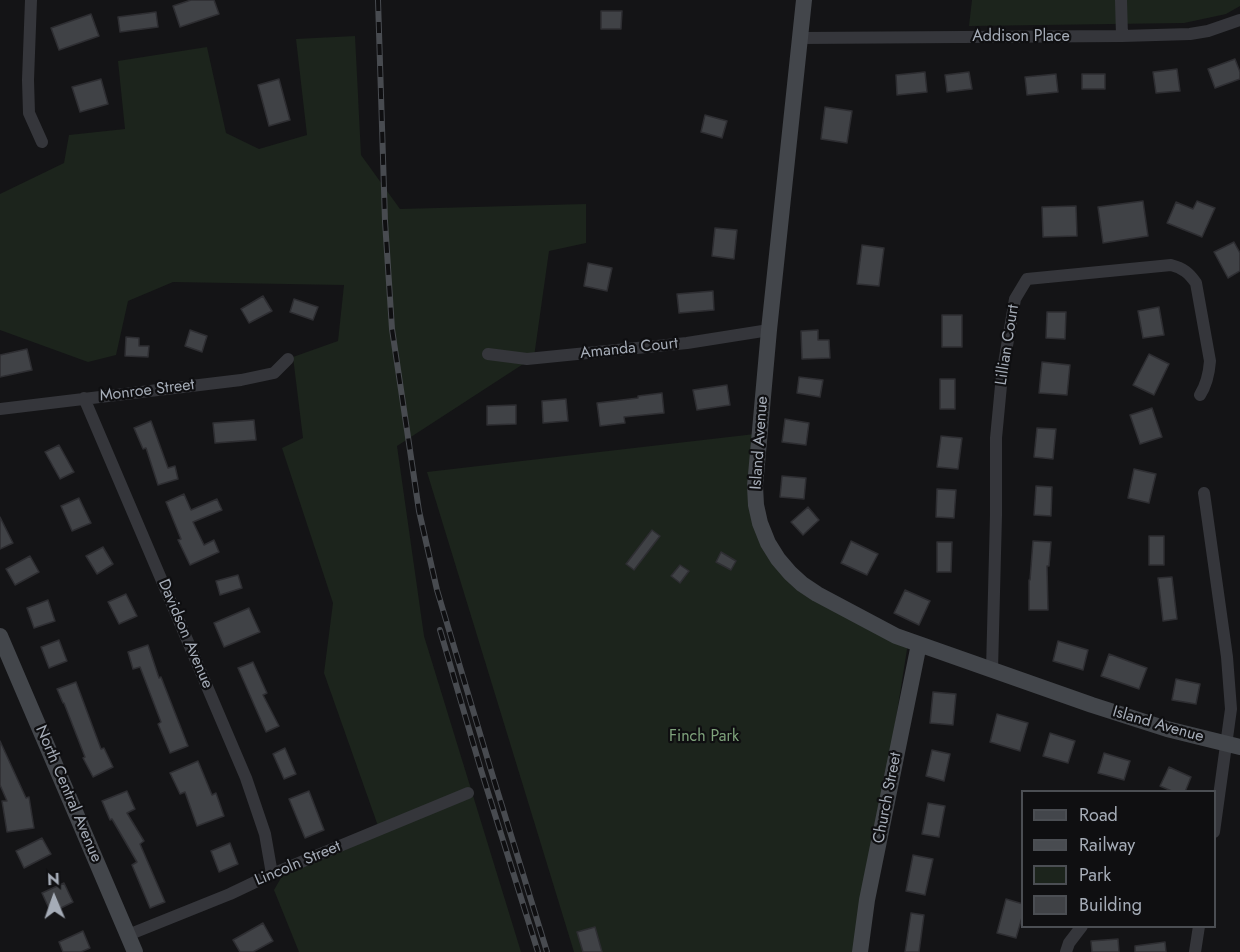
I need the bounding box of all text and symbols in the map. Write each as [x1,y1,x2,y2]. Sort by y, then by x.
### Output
street label: Addison Place [972,27,1070,47]
street label: Lillian Court [992,303,1024,387]
street label: Amanda Court [579,334,679,364]
street label: Monroe Street [99,376,195,406]
street label: Island Avenue [747,395,773,491]
street label: Davidson Avenue [153,576,217,692]
street label: Island Avenue [1110,703,1206,747]
street label: North Central Avenue [31,723,105,865]
park label: Finch Park [669,727,739,747]
street label: Church Street [870,751,906,845]
legend [1021,790,1216,928]
text: Road [1079,802,1118,828]
text: Railway [1079,832,1135,858]
street label: Lincoln Street [252,837,344,891]
text: Park [1079,862,1111,888]
north arrow [24,868,84,928]
text: N [47,868,60,891]
text: Building [1079,892,1142,918]

